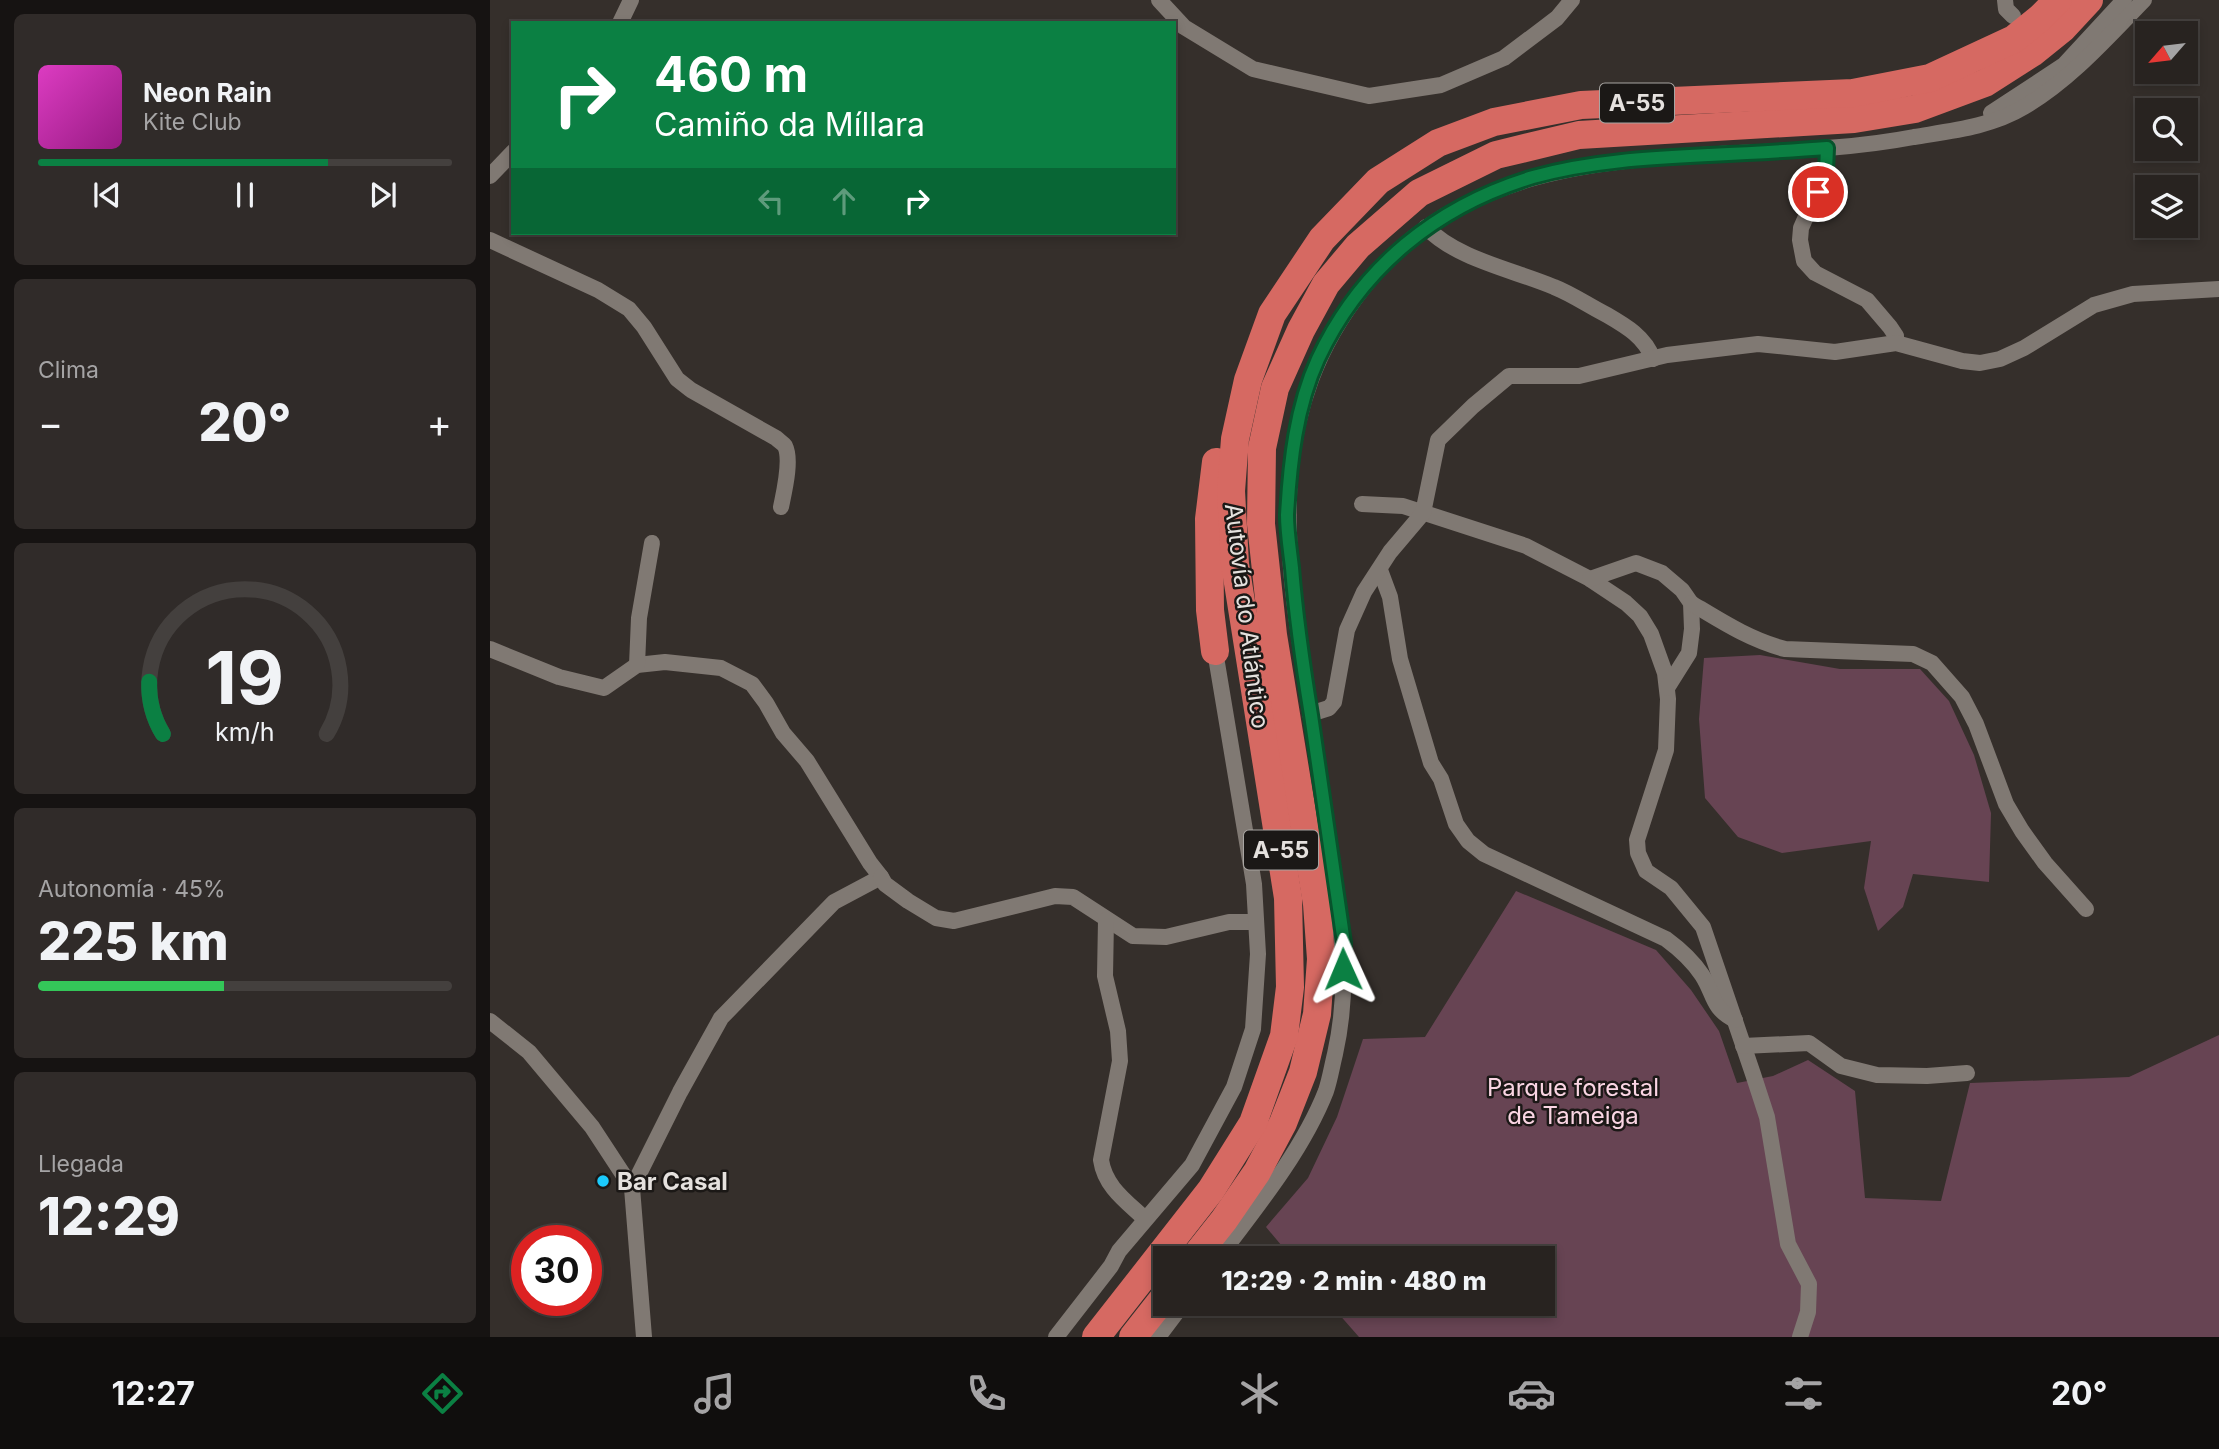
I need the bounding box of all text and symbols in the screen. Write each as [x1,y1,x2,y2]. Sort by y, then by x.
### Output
north arrow [2135,21,2198,84]
map controls [2135,21,2198,238]
text: 460 m [654,45,808,104]
icon: right [539,49,630,140]
text: Neon Rain [143,77,272,108]
road number: A-55 [1600,83,1674,122]
button: search [2135,98,2198,161]
text: Camiño da Míllara [654,105,925,144]
text: Kite Club [143,108,242,136]
pin [1788,162,1848,222]
icon: arrive [1799,173,1837,211]
button: layers [2135,175,2198,238]
icon: previous [88,176,126,214]
icon: pause [226,176,264,214]
icon: next [364,176,402,214]
icon: left [752,182,790,220]
icon: ahead [825,182,863,220]
icon: right [898,182,936,220]
text: Clima [38,356,99,384]
text: 20° [198,391,292,454]
text: − [38,400,63,446]
text: + [427,400,452,446]
street label: Autovía do Atlántico [1219,502,1275,730]
text: 19 [206,634,284,723]
text: km/h [215,717,275,747]
road number: A-55 [1244,830,1318,870]
text: Autonomía · 45% [38,875,226,903]
text: 225 km [38,910,229,973]
position arrow [1306,932,1380,1006]
park label: Parque forestal de Tameiga [1487,1073,1659,1130]
text: Llegada [38,1150,124,1178]
place label: Bar Casal [617,1167,728,1196]
marker: Bar Casal [595,1173,611,1189]
text: 12:29 [38,1185,180,1248]
speed limit sign: 30 [511,1225,602,1316]
text: 12:29 · 2 min · 480 m [1221,1265,1487,1296]
icon: directions [418,1369,467,1418]
icon: music [690,1369,739,1418]
icon: phone [962,1369,1011,1418]
icon: climate [1235,1369,1284,1418]
icon: car [1507,1369,1556,1418]
icon: filters [1779,1369,1828,1418]
text: 12:27 [112,1374,195,1413]
text: 20° [2051,1374,2107,1413]

